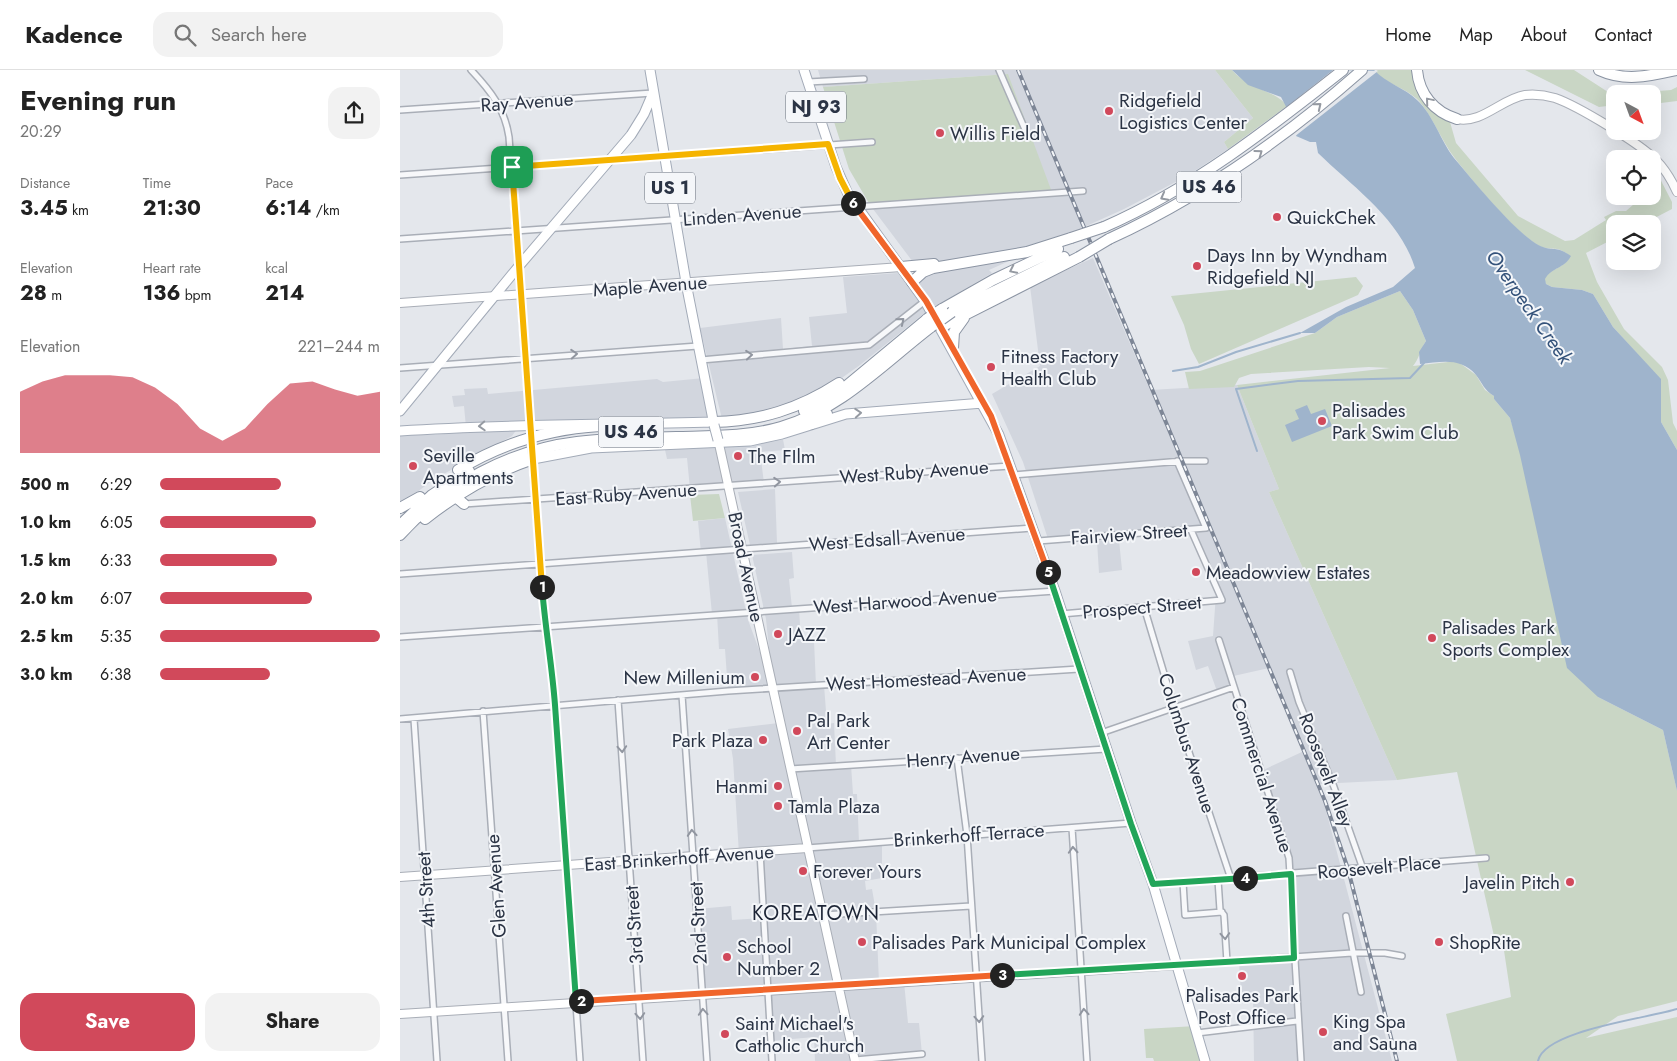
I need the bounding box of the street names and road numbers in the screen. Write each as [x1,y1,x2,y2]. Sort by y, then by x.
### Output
street label: Ray Avenue [480,85,575,119]
road number: NJ 93 [786,92,846,122]
road number: US 46 [1176,171,1242,202]
road number: US 1 [645,172,695,204]
street label: Linden Avenue [682,197,802,233]
street label: Maple Avenue [592,269,708,303]
road number: US 46 [598,417,664,448]
street label: West Ruby Avenue [839,453,990,491]
street label: East Ruby Avenue [554,476,698,512]
street label: Broad Avenue [721,509,771,625]
street label: Fairview Street [1070,516,1189,552]
street label: West Edsall Avenue [808,520,966,558]
street label: West Harwood Avenue [812,581,998,621]
street label: Prospect Street [1081,588,1203,626]
street label: West Homestead Avenue [825,660,1027,698]
street label: Columbus Avenue [1152,669,1222,817]
street label: Commercial Avenue [1224,694,1300,856]
street label: Roosevelt Alley [1292,709,1360,832]
street label: Henry Avenue [905,740,1021,774]
street label: Brinkerhoff Terrace [893,816,1046,854]
street label: Glen Avenue [479,833,513,939]
street label: East Brinkerhoff Avenue [583,838,775,878]
street label: Roosevelt Place [1316,848,1442,886]
street label: 4th Street [410,850,442,929]
street label: 2nd Street [682,881,714,965]
street label: 3rd Street [618,884,650,965]

